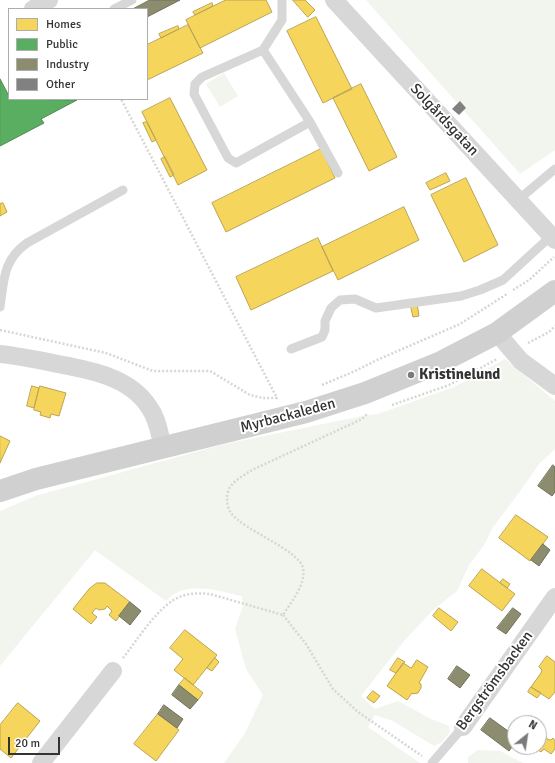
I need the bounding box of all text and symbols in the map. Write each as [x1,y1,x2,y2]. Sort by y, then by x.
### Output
legend [8,8,148,100]
text: Homes [46,17,81,32]
text: Public [46,37,78,52]
text: Industry [46,57,89,72]
text: Other [46,77,75,92]
street label: Solgårdsgatan [406,80,482,160]
place label: Kristinelund [419,366,500,384]
marker: Kristinelund [406,370,416,380]
street label: Myrbackaleden [238,395,338,437]
street label: Bergströmsbacken [453,628,537,734]
north arrow [507,715,547,755]
text: N [526,717,539,733]
scale bar [10,729,62,755]
text: 20 m [15,736,40,751]

